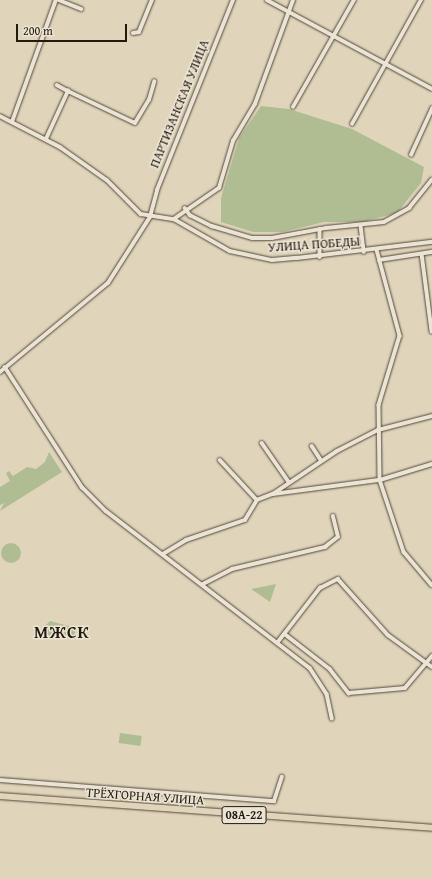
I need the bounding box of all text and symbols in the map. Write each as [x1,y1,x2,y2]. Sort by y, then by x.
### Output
scale bar [18,16,129,42]
text: 200 m [23,22,53,39]
street label: ПАРТИЗАНСКАЯ УЛИЦА [147,37,213,171]
street label: УЛИЦА ПОБЕДЫ [267,234,361,256]
district label: МЖСК [34,622,90,642]
street label: ТРЁХГОРНАЯ УЛИЦА [85,785,205,809]
road number: 08А-22 [221,805,267,825]

